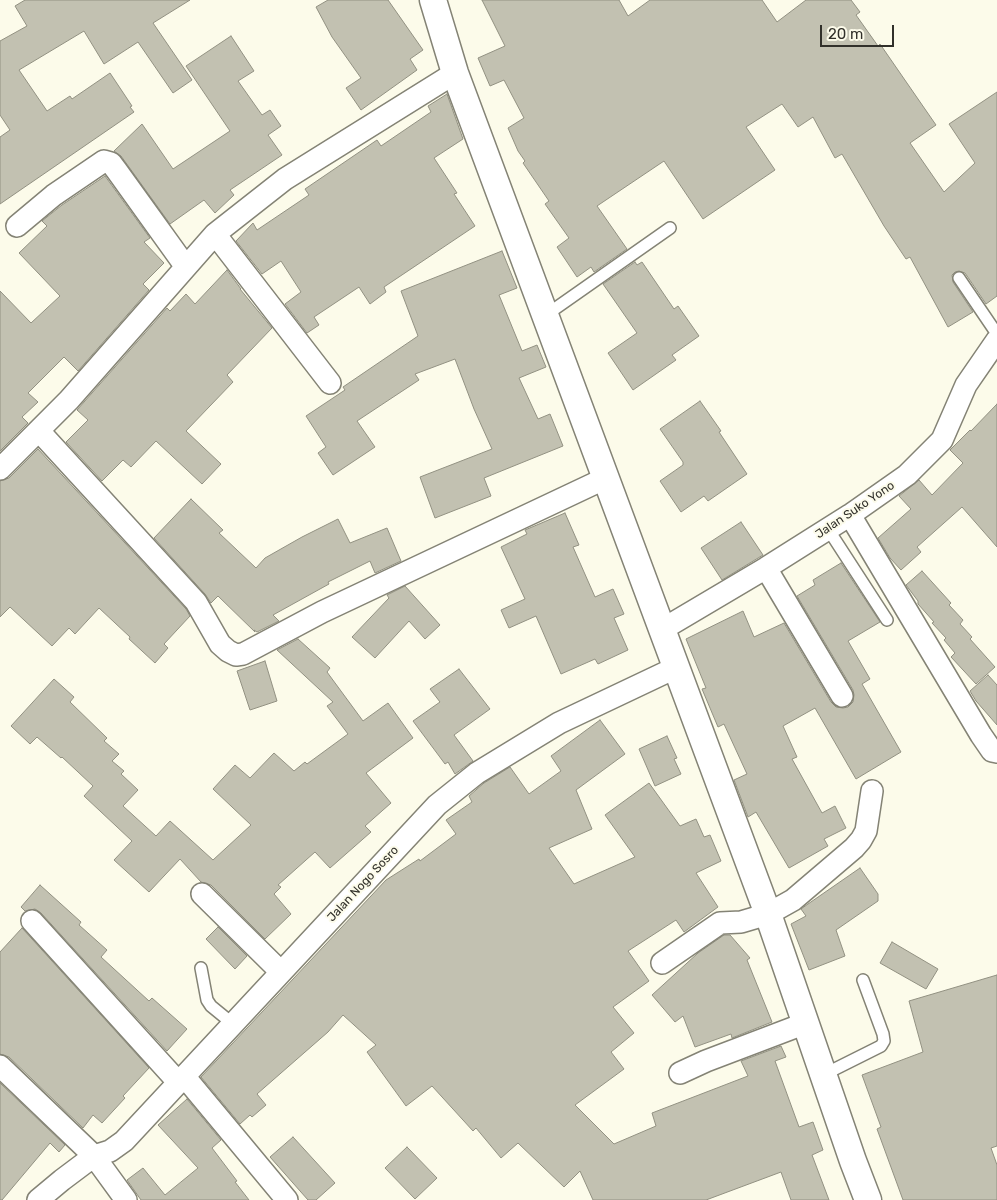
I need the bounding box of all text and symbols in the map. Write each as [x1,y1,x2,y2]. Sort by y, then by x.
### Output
scale bar [822,15,896,47]
text: 20 m [828,25,863,43]
street label: Jalan Suko Yono [813,478,897,542]
street label: Jalan Nogo Sosro [324,843,402,925]

